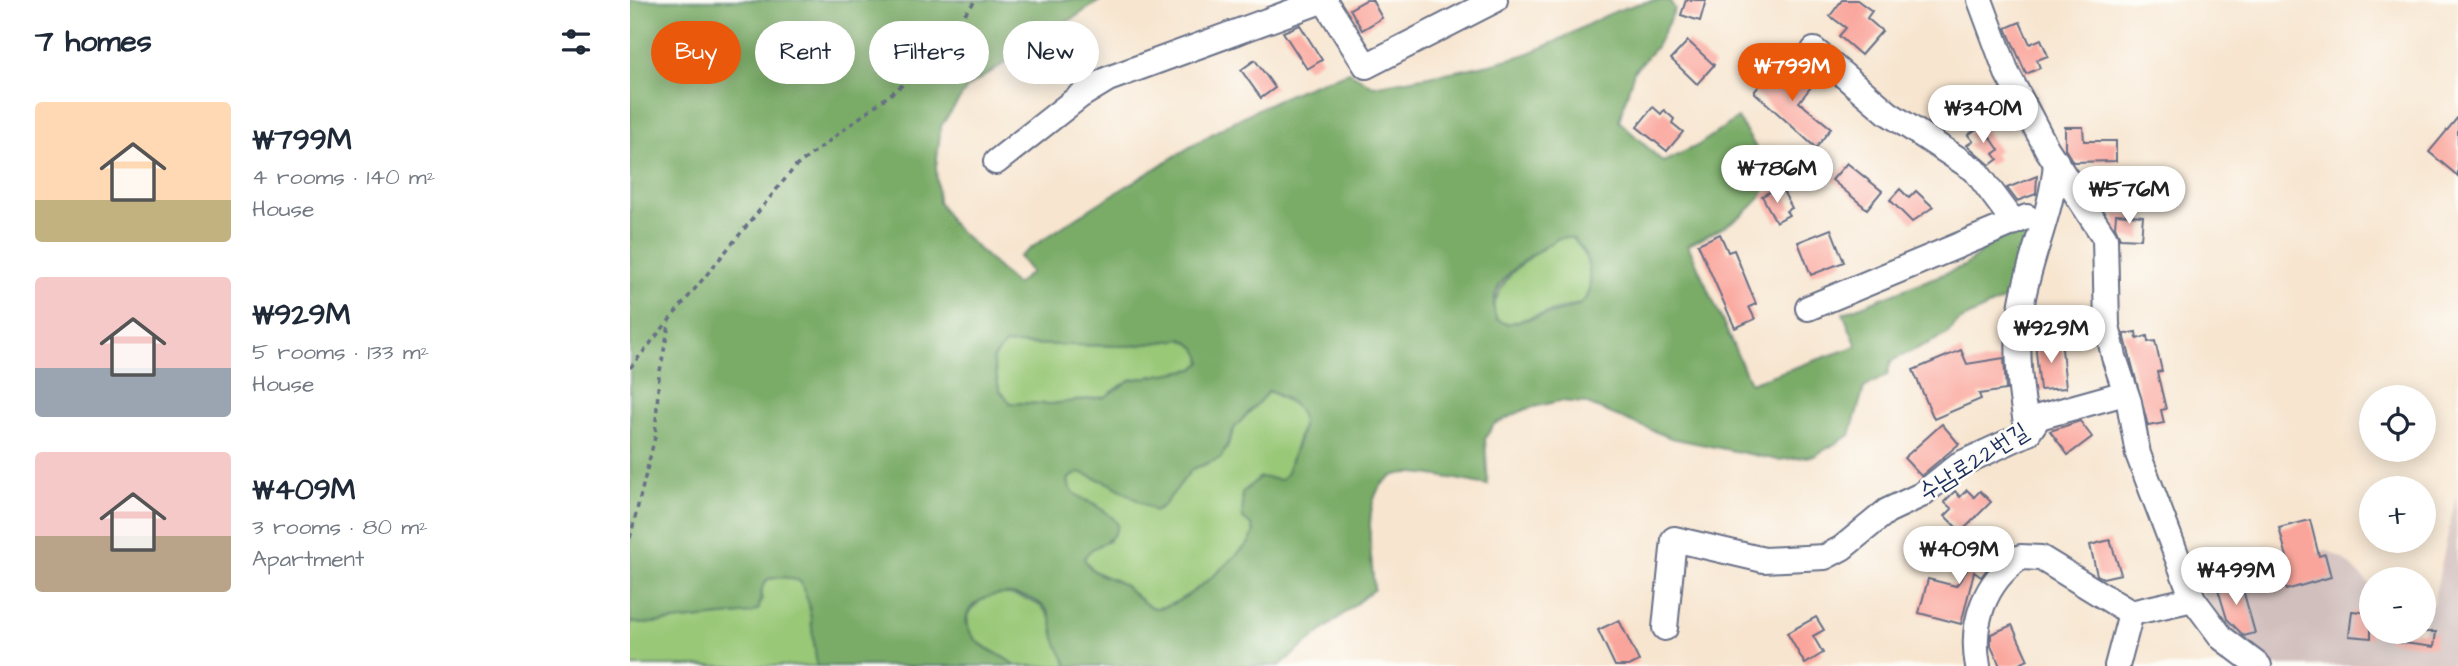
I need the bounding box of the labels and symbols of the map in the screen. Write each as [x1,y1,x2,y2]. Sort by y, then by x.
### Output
pin: ₩799M [1743,43,1841,103]
pin: ₩340M [1934,86,2032,145]
pin: ₩786M [1728,146,1826,205]
pin: ₩576M [2080,166,2178,226]
pin: ₩929M [2002,306,2100,365]
street label: 수남로22번길 [1912,415,2035,509]
pin: ₩409M [1910,526,2008,586]
pin: ₩499M [2187,548,2285,607]

